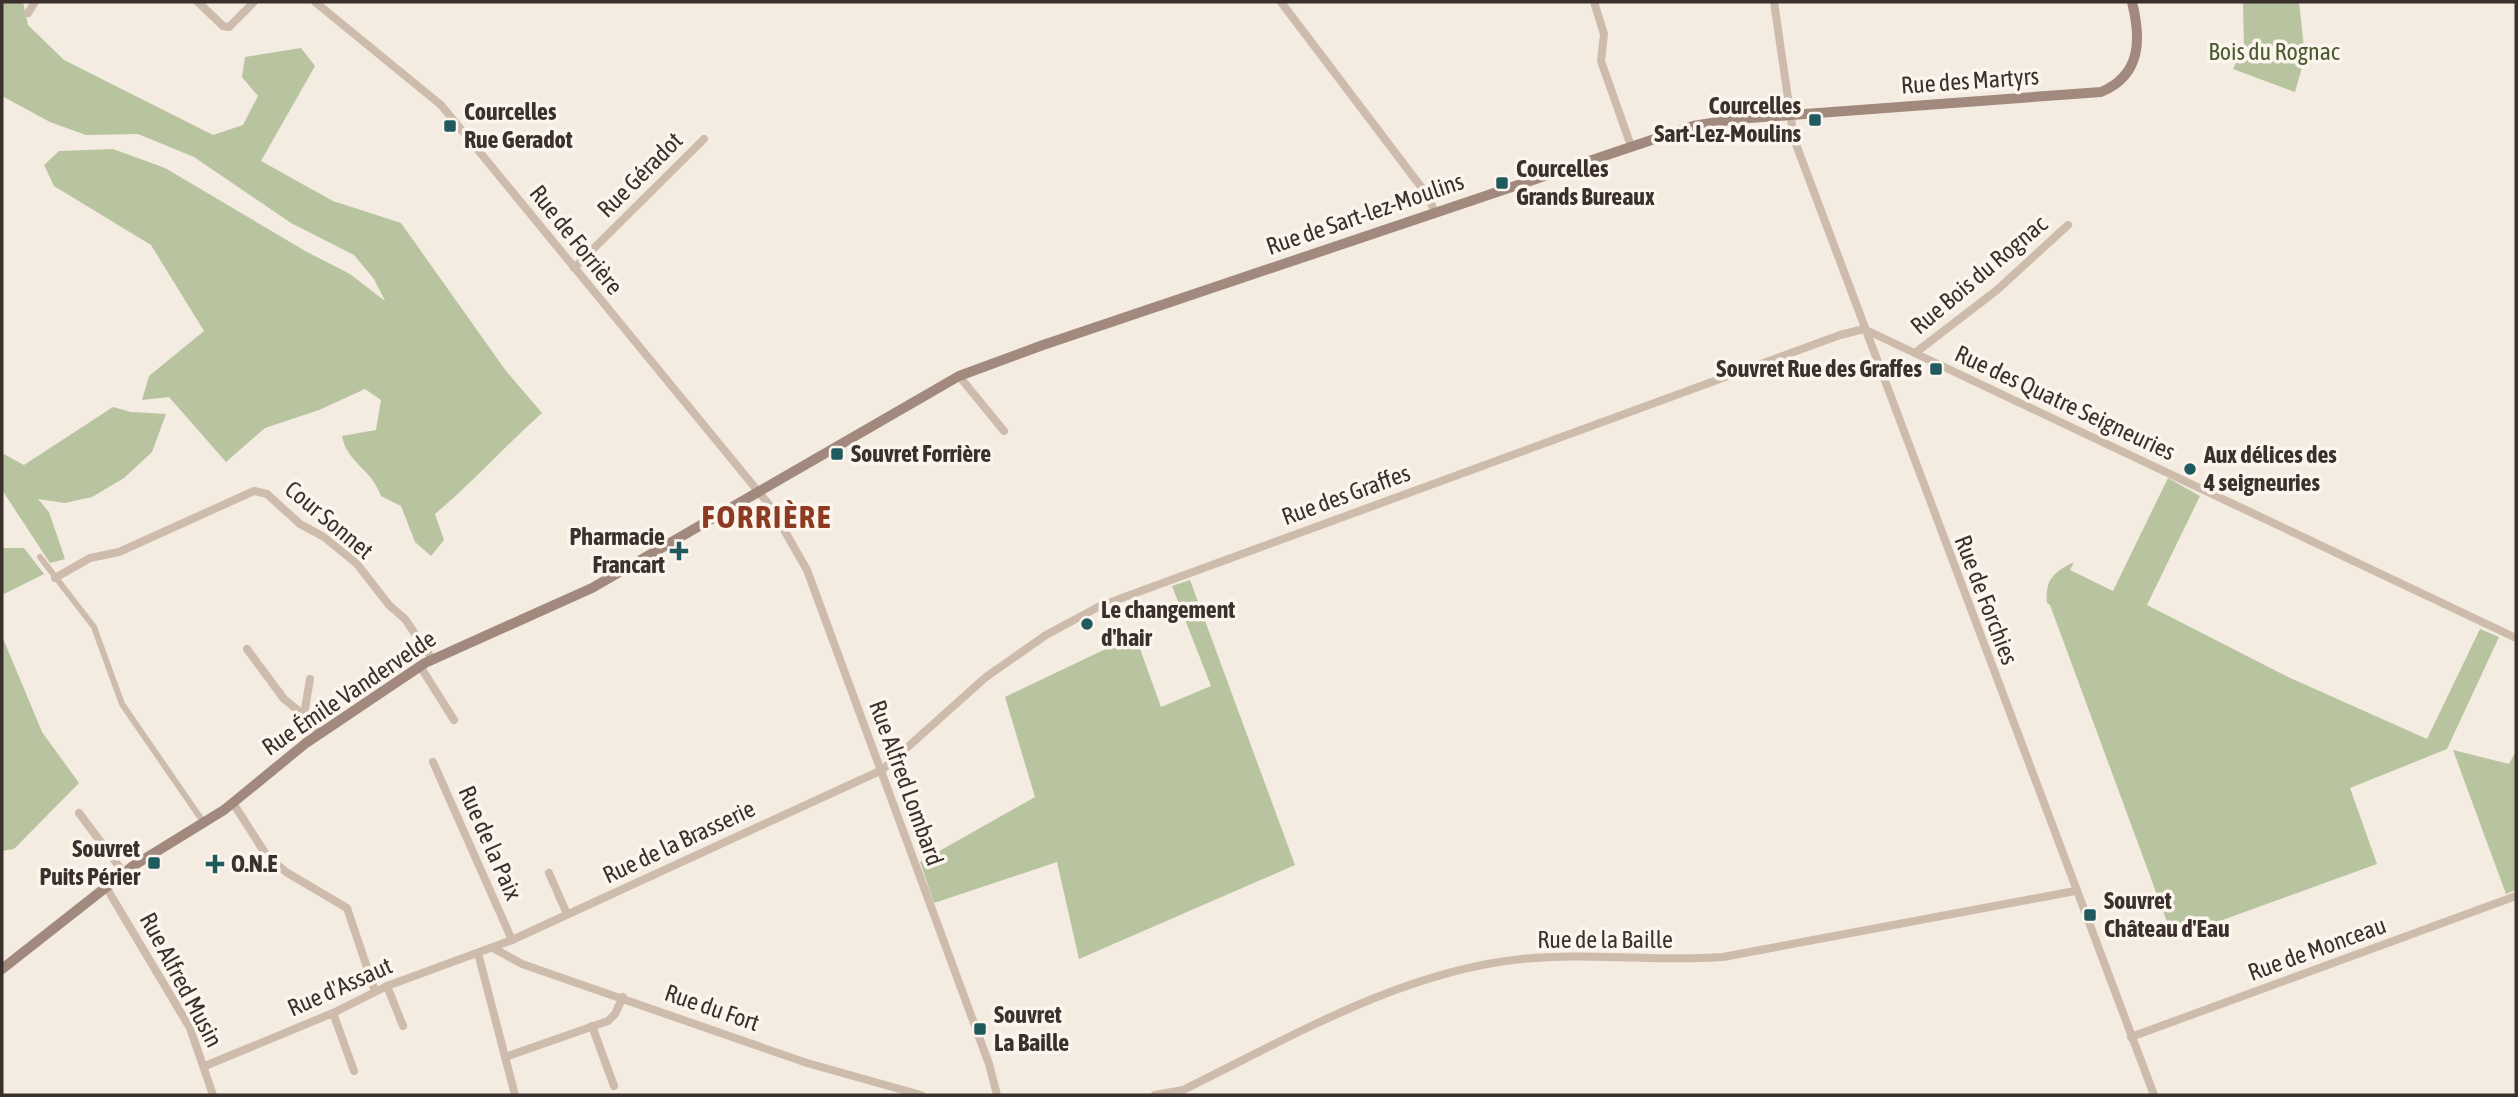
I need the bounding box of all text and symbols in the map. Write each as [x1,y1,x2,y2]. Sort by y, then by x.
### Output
park label: Bois du Rognac [2208,38,2340,65]
street label: Rue des Martyrs [1900,62,2040,99]
place label: Courcelles Sart-Lez-Moulins [1654,92,1802,147]
place label: Courcelles Rue Geradot [464,98,573,153]
marker: Courcelles Sart-Lez-Moulins [1807,112,1823,128]
marker: Courcelles Rue Geradot [442,118,458,134]
street label: Rue Géradot [592,127,688,223]
place label: Courcelles Grands Bureaux [1516,155,1655,210]
street label: Rue de Sart-lez-Moulins [1263,167,1467,260]
marker: Courcelles Grands Bureaux [1494,175,1510,191]
street label: Rue de Forrière [524,180,629,300]
street label: Rue Bois du Rognac [1905,210,2052,339]
street label: Rue des Quatre Seigneuries [1951,340,2180,465]
place label: Souvret Rue des Graffes [1716,355,1923,382]
marker: Souvret Rue des Graffes [1928,361,1944,377]
place label: Souvret Forrière [851,440,991,467]
place label: Aux délices des 4 seigneuries [2203,441,2337,496]
marker: Souvret Forrière [829,446,845,462]
street label: Rue des Graffes [1278,459,1414,530]
marker: Aux délices des 4 seigneuries [2182,461,2198,477]
street label: Cour Sonnet [280,475,379,564]
district label: FORRIÈRE [701,498,833,535]
place label: Pharmacie Francart [570,523,665,578]
street label: Rue de Forchies [1949,531,2023,668]
marker: Pharmacie Francart [671,543,687,559]
place label: Le changement d'hair [1101,596,1235,651]
marker: Le changement d'hair [1079,616,1095,632]
street label: Rue Émile Vandervelde [257,625,441,761]
street label: Rue Alfred Lombard [864,697,949,869]
street label: Rue de la Paix [453,782,528,904]
street label: Rue de la Brasserie [598,795,759,889]
place label: Souvret Puits Périer [39,835,141,890]
place label: O.N.E [231,850,277,877]
marker: O.N.E [205,854,225,874]
marker: Souvret Puits Périer [146,855,162,871]
place label: Souvret Château d'Eau [2104,887,2230,942]
marker: Souvret Château d'Eau [2082,907,2098,923]
street label: Rue Alfred Musin [135,908,228,1052]
street label: Rue de Monceau [2244,911,2390,986]
street label: Rue de la Baille [1537,926,1673,953]
street label: Rue d'Assaut [283,952,396,1022]
street label: Rue du Fort [661,979,763,1036]
place label: Souvret La Baille [994,1001,1069,1056]
marker: Souvret La Baille [972,1021,988,1037]

